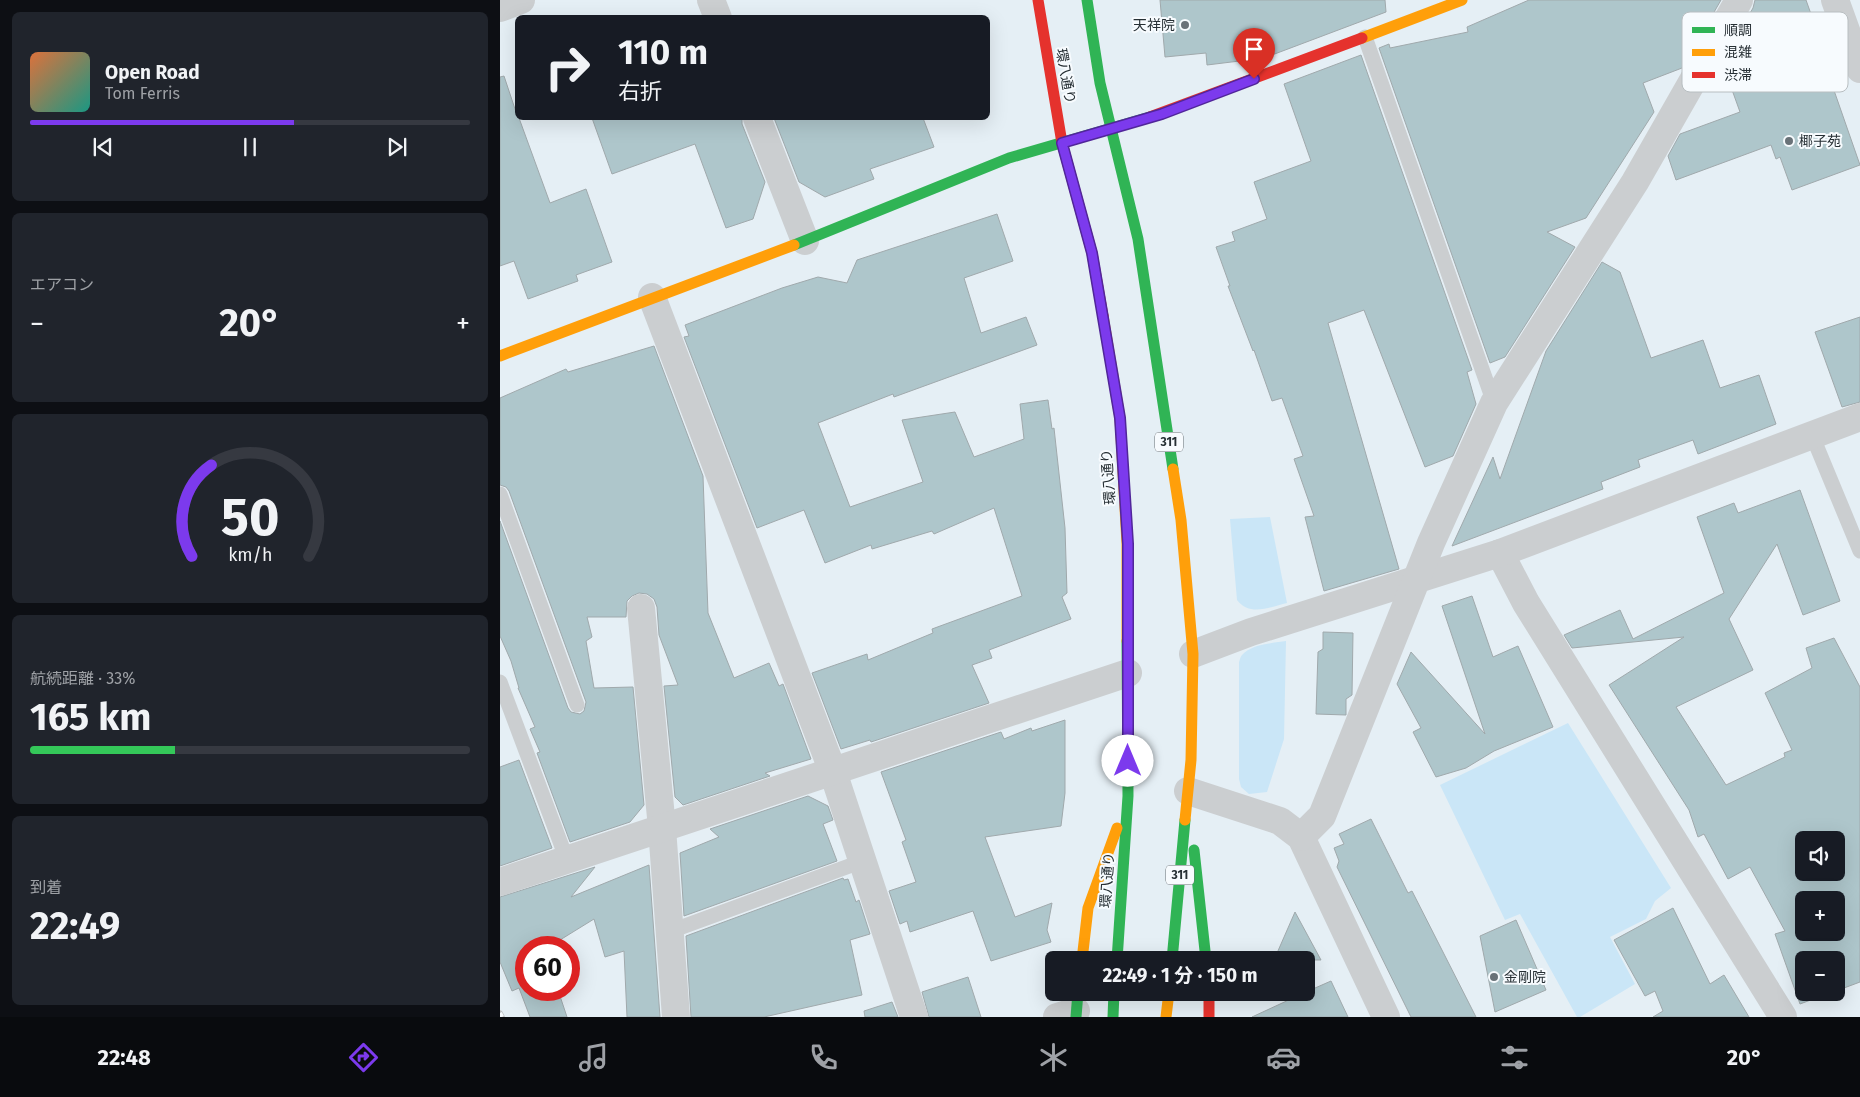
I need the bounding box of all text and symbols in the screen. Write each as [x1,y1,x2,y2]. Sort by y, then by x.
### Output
legend [1682,12,1848,92]
place label: 天祥院 [1133,17,1175,34]
marker: 天祥院 [1179,19,1191,31]
text: 順調 [1724,22,1752,39]
pin [1233,28,1275,79]
text: 110 m [618,31,708,73]
icon: right [535,35,600,100]
icon: arrive [1240,35,1268,63]
text: 混雑 [1724,44,1752,61]
street label: 環八通り [1052,47,1079,105]
text: Open Road [105,61,200,84]
text: 渋滞 [1724,67,1752,84]
text: 右折 [618,78,662,105]
text: Tom Ferris [105,84,180,103]
icon: previous [89,133,117,161]
icon: pause [236,133,264,161]
icon: next [383,133,411,161]
place label: 椰子苑 [1799,133,1841,150]
marker: 椰子苑 [1783,135,1795,147]
text: エアコン [30,275,94,294]
text: 20° [219,300,281,346]
text: − [30,307,44,340]
text: + [456,307,470,340]
road number: 311 [1155,432,1183,452]
street label: 環八通り [1098,448,1119,505]
text: 50 [221,486,279,549]
text: km/h [228,544,272,566]
text: 航続距離 · 33% [30,669,136,688]
text: 165 km [30,694,151,740]
position arrow [1101,734,1153,786]
map controls [1795,831,1845,1001]
button: sound [1795,831,1845,881]
street label: 環八通り [1097,852,1118,909]
road number: 311 [1166,866,1194,884]
text: 到着 [30,878,62,897]
button: + [1795,891,1845,941]
text: 22:49 [30,903,120,949]
speed limit sign: 60 [515,936,580,1001]
button: − [1795,951,1845,1001]
text: 22:49 · 1 分 · 150 m [1102,964,1258,987]
place label: 金剛院 [1504,969,1546,986]
marker: 金剛院 [1488,971,1500,983]
icon: directions [346,1040,381,1075]
icon: music [576,1040,611,1075]
icon: phone [806,1040,841,1075]
icon: climate [1036,1040,1071,1075]
icon: car [1266,1040,1301,1075]
icon: filters [1497,1040,1532,1075]
text: 22:48 [98,1044,151,1071]
text: 20° [1727,1044,1762,1071]

